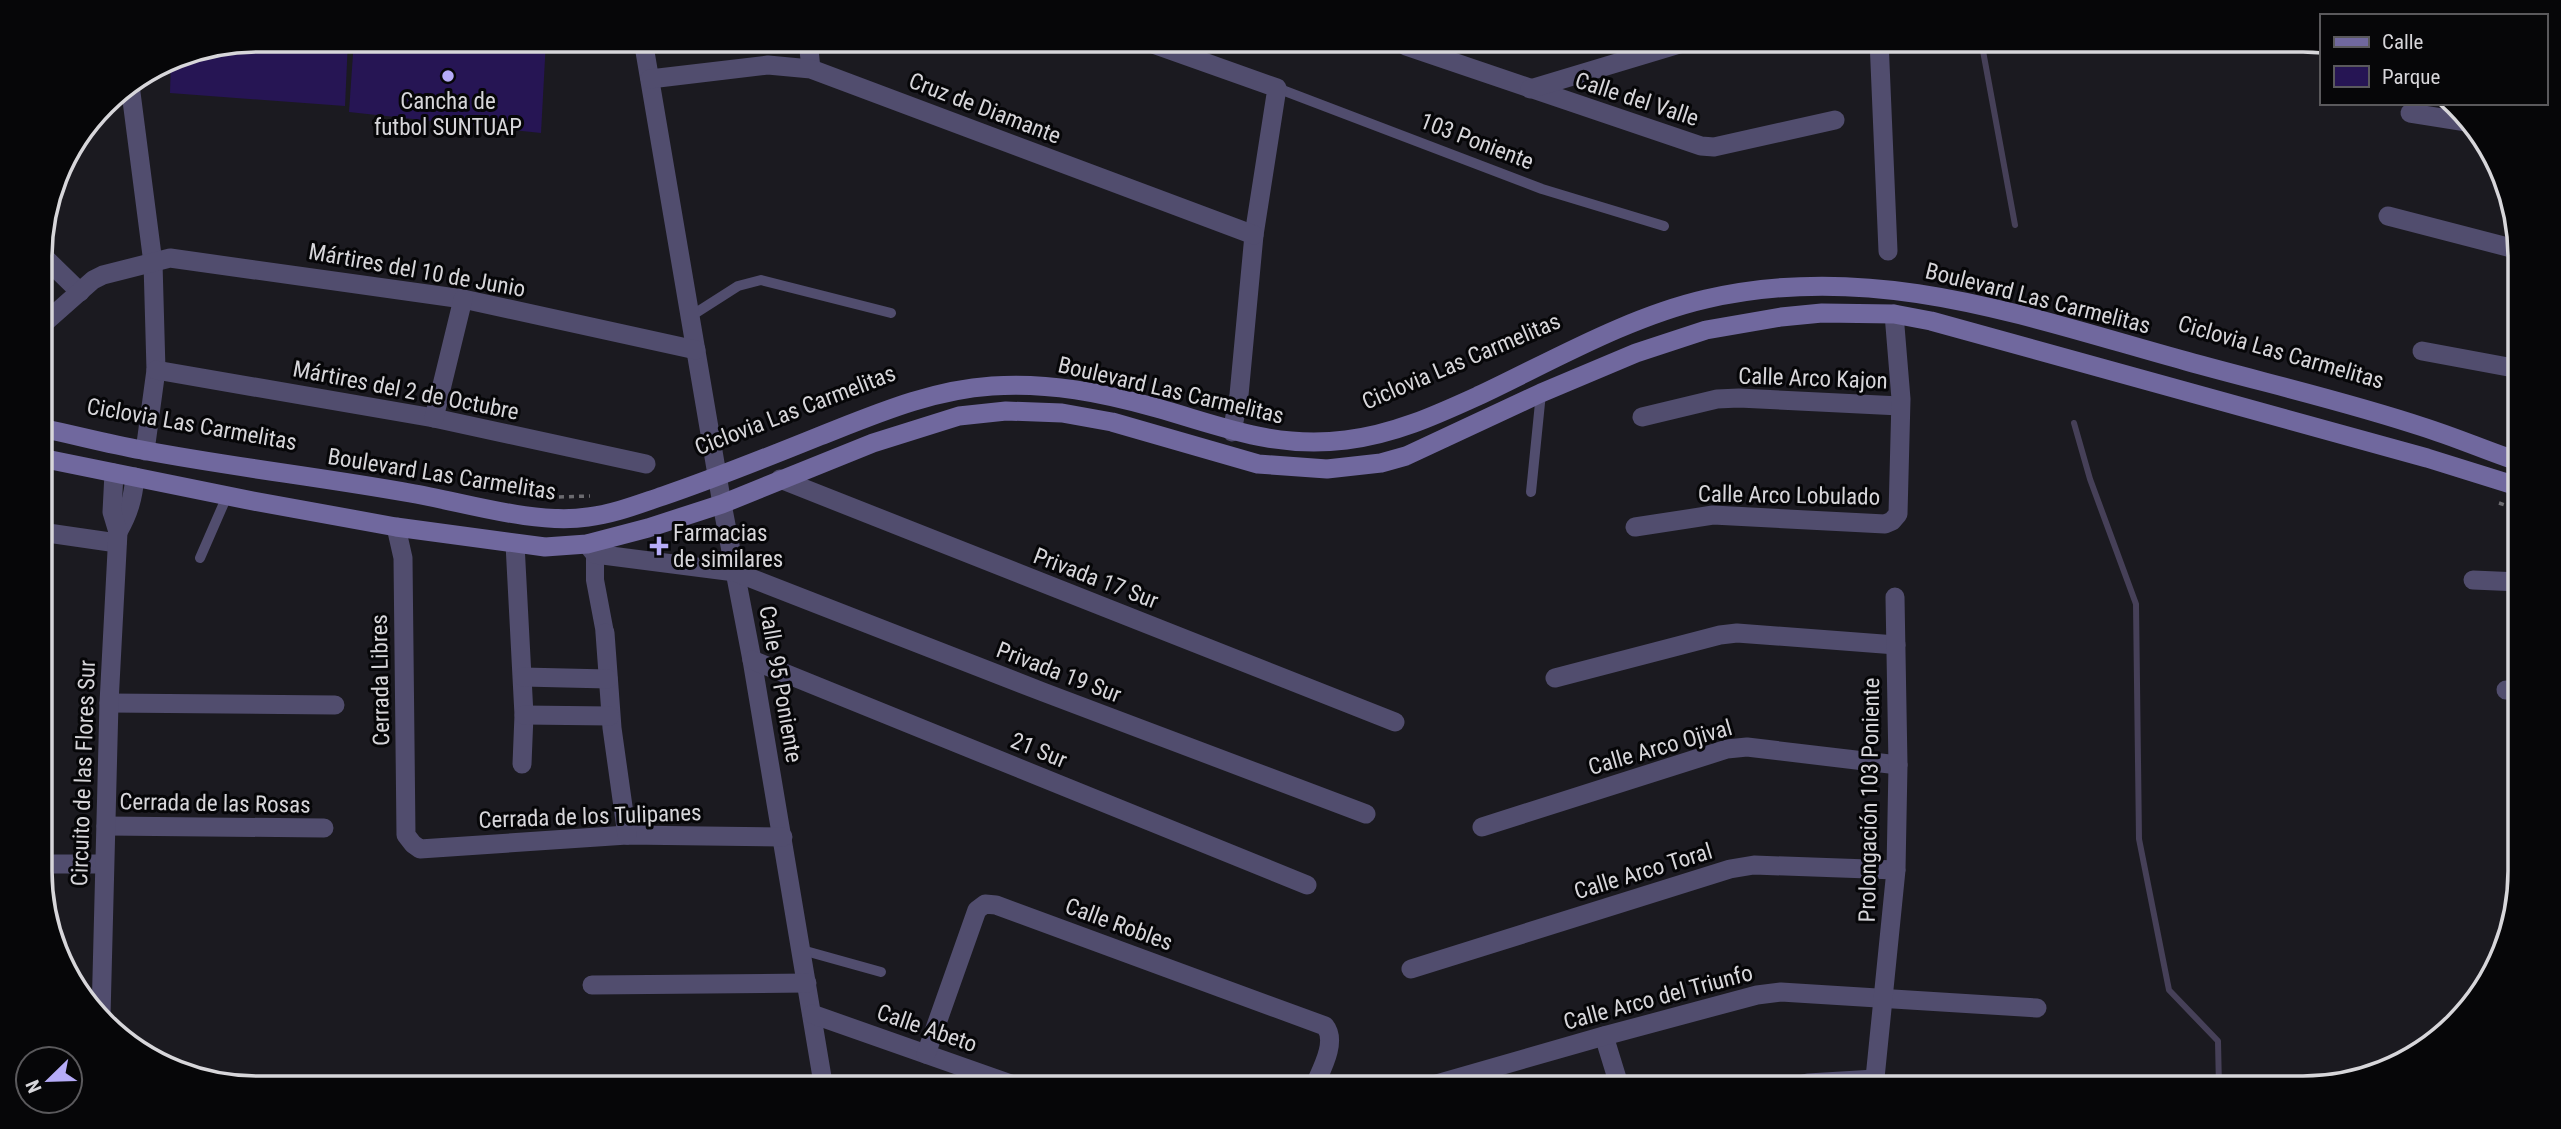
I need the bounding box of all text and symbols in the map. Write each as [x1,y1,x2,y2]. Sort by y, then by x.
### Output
legend [2320,14,2547,105]
text: Calle [2382,30,2424,54]
text: Parque [2382,65,2440,89]
street label: Cruz de Diamante [905,67,1065,150]
street label: Calle del Valle [1572,67,1702,132]
marker: Cancha de futbol SUNTUAP [440,68,456,84]
place label: Cancha de futbol SUNTUAP [374,88,522,141]
street label: 103 Poniente [1416,107,1537,175]
street label: Mártires del 10 de Junio [306,238,527,303]
street label: Boulevard Las Carmelitas [1923,257,2153,340]
street label: Ciclovia Las Carmelitas [1358,307,1564,415]
street label: Ciclovia Las Carmelitas [2175,310,2387,395]
street label: Boulevard Las Carmelitas [1055,351,1286,430]
street label: Mártires del 2 de Octubre [291,355,521,426]
street label: Ciclovia Las Carmelitas [691,360,899,461]
street label: Calle Arco Kajon [1738,362,1888,395]
street label: Ciclovia Las Carmelitas [85,393,299,456]
street label: Boulevard Las Carmelitas [326,443,558,506]
street label: Calle Arco Lobulado [1698,480,1880,511]
place label: Farmacias de similares [673,520,783,573]
marker: Farmacias de similares [651,538,667,554]
street label: Privada 17 Sur [1030,542,1162,615]
street label: Calle 95 Poniente [753,604,808,765]
street label: Cerrada Libres [366,614,395,746]
street label: Privada 19 Sur [993,636,1125,709]
street label: Circuito de las Flores Sur [66,659,101,887]
street label: Prolongación 103 Poniente [1854,677,1885,923]
street label: Calle Arco Ojival [1585,714,1735,781]
street label: 21 Sur [1007,727,1071,774]
street label: Cerrada de las Rosas [119,788,311,819]
street label: Cerrada de los Tulipanes [478,799,702,834]
street label: Calle Arco Toral [1571,838,1715,905]
street label: Calle Robles [1061,893,1176,956]
street label: Calle Arco del Triunfo [1560,959,1756,1036]
street label: Calle Abeto [873,999,980,1058]
north arrow [14,1045,84,1115]
text: N [21,1077,47,1096]

